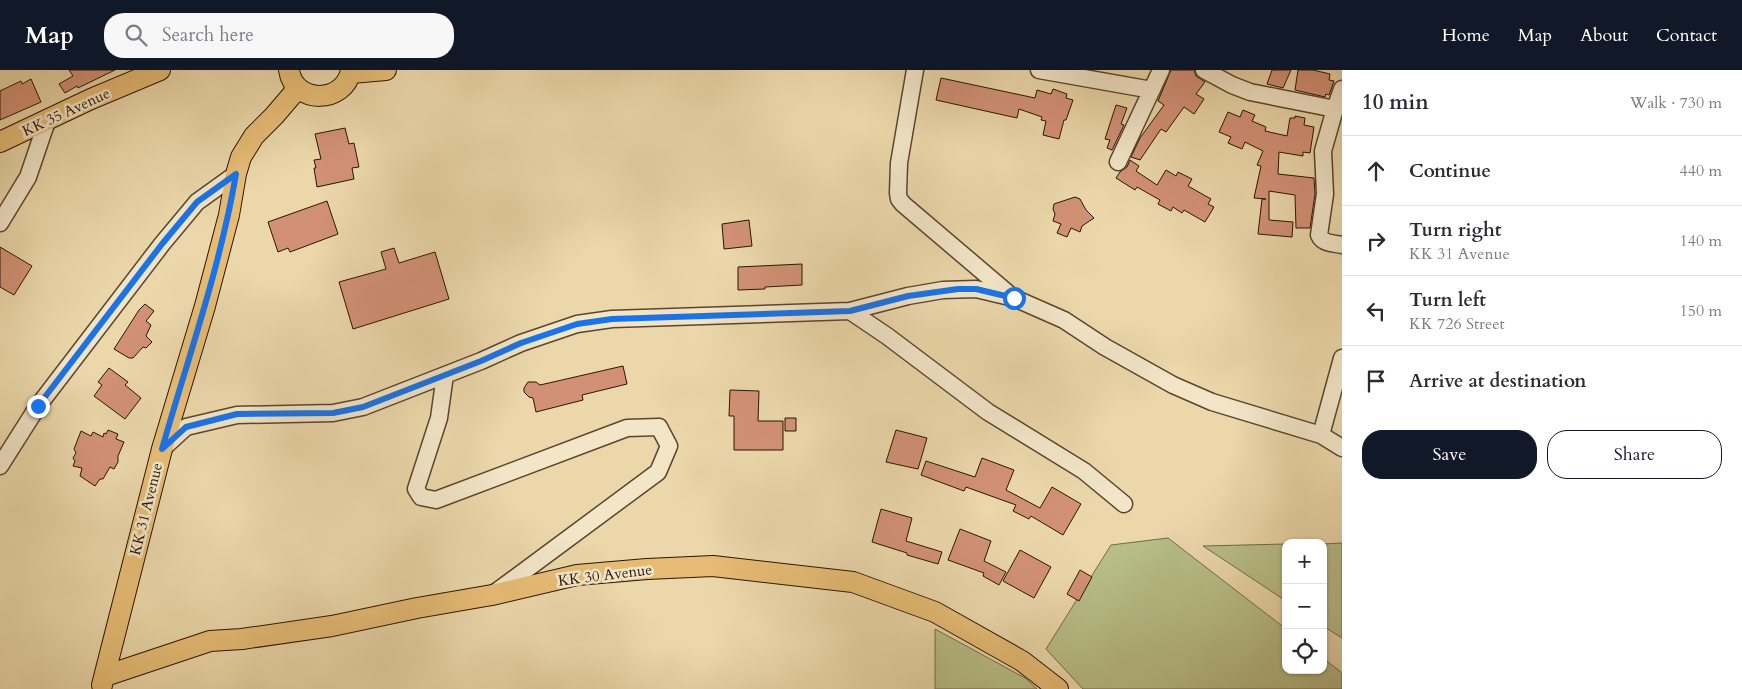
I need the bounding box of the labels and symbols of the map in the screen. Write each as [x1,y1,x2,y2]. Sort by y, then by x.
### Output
street label: KK 35 Avenue [19,83,113,141]
route start [1003,287,1026,310]
route end [27,395,50,418]
street label: KK 31 Avenue [125,461,167,557]
street label: KK 30 Avenue [557,559,653,591]

